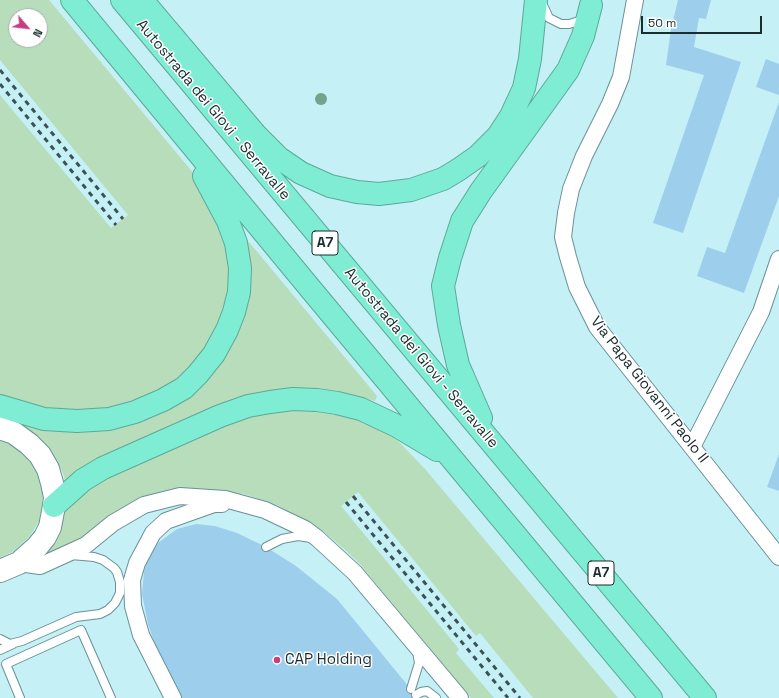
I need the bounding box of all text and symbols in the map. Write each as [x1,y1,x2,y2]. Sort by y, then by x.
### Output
north arrow [8,8,48,48]
scale bar [643,8,764,34]
text: 50 m [648,15,676,31]
street label: Autostrada dei Giovi - Serravalle [132,16,294,204]
text: N [30,27,46,40]
road number: A7 [312,231,338,255]
street label: Autostrada dei Giovi - Serravalle [340,264,502,452]
street label: Via Papa Giovanni Paolo II [586,313,712,467]
road number: A7 [588,561,614,585]
place label: CAP Holding [285,651,372,669]
marker: CAP Holding [272,655,282,665]

